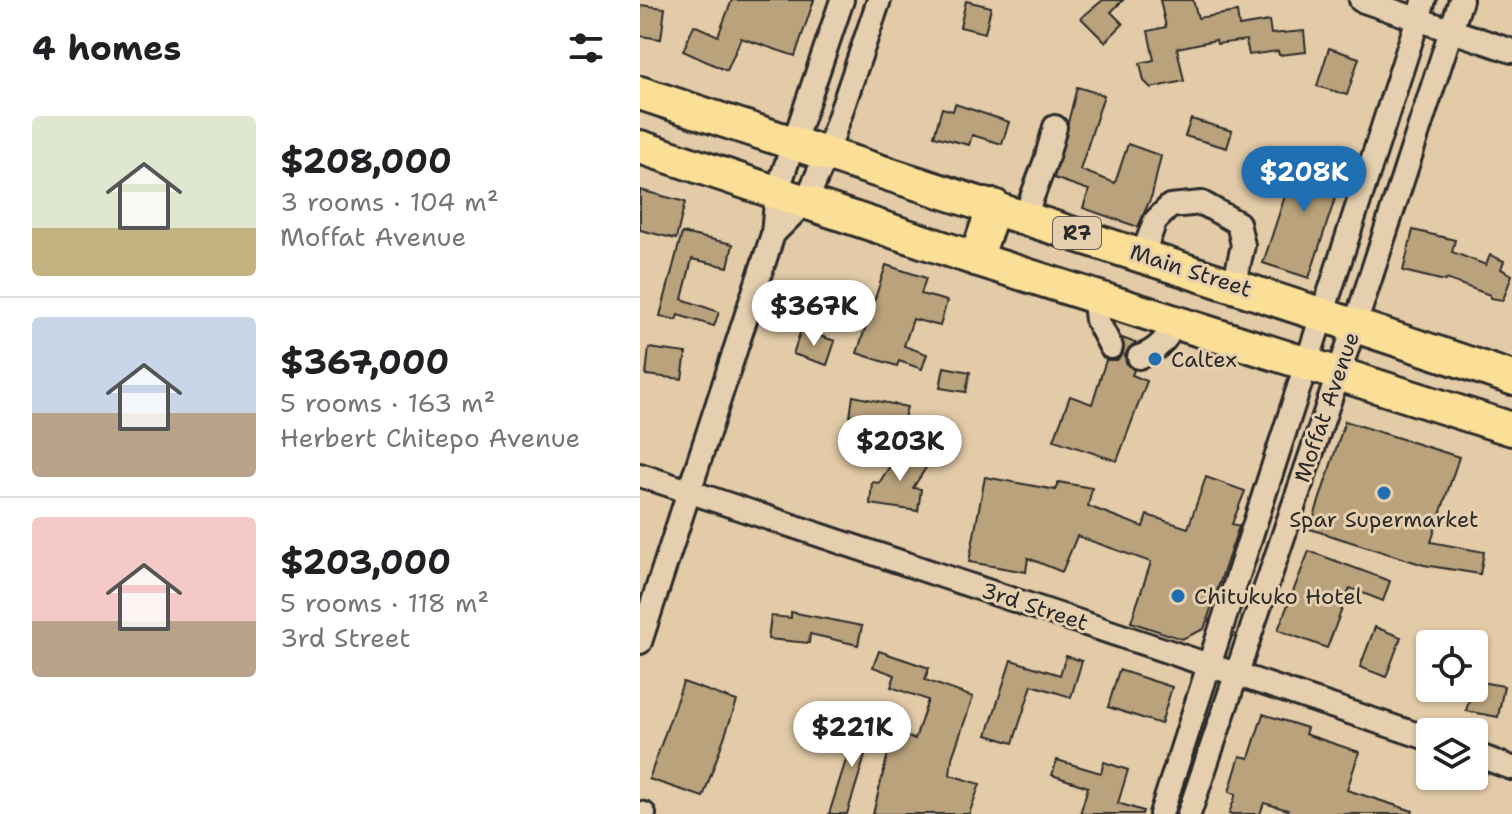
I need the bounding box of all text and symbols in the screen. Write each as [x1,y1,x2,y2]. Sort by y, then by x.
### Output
text: 4 homes [32,25,181,71]
icon: filters [564,26,608,70]
text: $208,000 [280,138,452,184]
pin: $208K [1248,146,1360,214]
icon: home [96,148,192,244]
text: $208K [1259,154,1349,189]
text: 3 rooms · 104 m² [280,184,499,219]
road number: R7 [1053,217,1101,249]
text: Moffat Avenue [280,219,466,254]
street label: Main Street [1126,237,1255,304]
pin: $367K [758,280,870,348]
text: $367K [770,288,858,323]
street label: Moffat Avenue [1287,328,1366,486]
text: $367,000 [280,339,449,385]
place label: Caltex [1171,345,1237,374]
icon: home [96,349,192,445]
marker: Caltex [1146,350,1164,368]
text: 5 rooms · 163 m² [280,385,495,420]
pin: $203K [844,415,956,483]
text: Herbert Chitepo Avenue [280,420,580,455]
text: $203K [856,423,944,458]
marker: Spar Supermarket [1375,484,1393,502]
place label: Spar Supermarket [1289,505,1479,534]
text: $203,000 [280,539,451,585]
icon: home [96,549,192,645]
street label: 3rd Street [978,576,1092,637]
place label: Chitukuko Hotel [1194,582,1363,611]
text: 5 rooms · 118 m² [280,585,489,620]
marker: Chitukuko Hotel [1169,587,1187,605]
text: 3rd Street [280,620,411,655]
map controls [1416,630,1488,790]
button: locate [1416,630,1488,702]
pin: $221K [796,701,908,769]
text: $221K [811,709,893,744]
button: layers [1416,718,1488,790]

